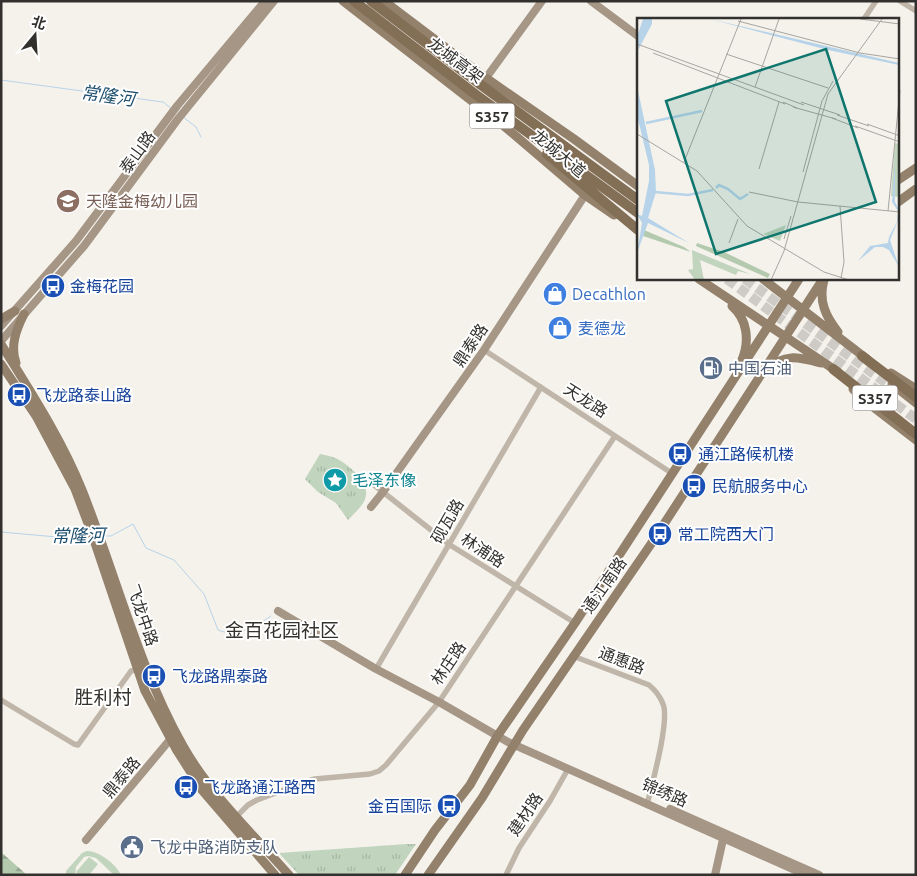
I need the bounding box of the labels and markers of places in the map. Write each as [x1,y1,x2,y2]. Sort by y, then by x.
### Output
school or university icon: 天隆金梅幼儿园 [55,188,81,214]
place label: 天隆金梅幼儿园 [86,192,198,210]
bus stop icon: 金梅花园 [40,273,66,299]
place label: 金梅花园 [70,277,134,295]
shop icon: Decathlon [542,281,568,307]
place label: Decathlon [572,285,646,303]
shop icon: 麦德龙 [547,315,573,341]
place label: 麦德龙 [578,319,626,337]
fuel station icon: 中国石油 [698,355,724,381]
place label: 中国石油 [728,359,792,377]
bus stop icon: 飞龙路泰山路 [6,382,32,408]
place label: 飞龙路泰山路 [36,386,132,404]
bus stop icon: 通江路候机楼 [667,441,693,467]
place label: 通江路候机楼 [698,445,794,463]
place icon: 毛泽东像 [322,467,348,493]
place label: 毛泽东像 [352,471,416,489]
bus stop icon: 民航服务中心 [681,473,707,499]
place label: 民航服务中心 [712,477,808,495]
bus stop icon: 常工院西大门 [647,521,673,547]
place label: 常工院西大门 [678,525,774,543]
bus stop icon: 飞龙路鼎泰路 [141,663,167,689]
place label: 飞龙路鼎泰路 [172,667,268,685]
bus stop icon: 飞龙路通江路西 [173,774,199,800]
place label: 飞龙路通江路西 [204,778,316,796]
bus stop icon: 金百国际 [436,793,462,819]
place label: 金百国际 [368,797,432,815]
public building icon: 飞龙中路消防支队 [119,834,145,860]
place label: 飞龙中路消防支队 [150,838,278,856]

